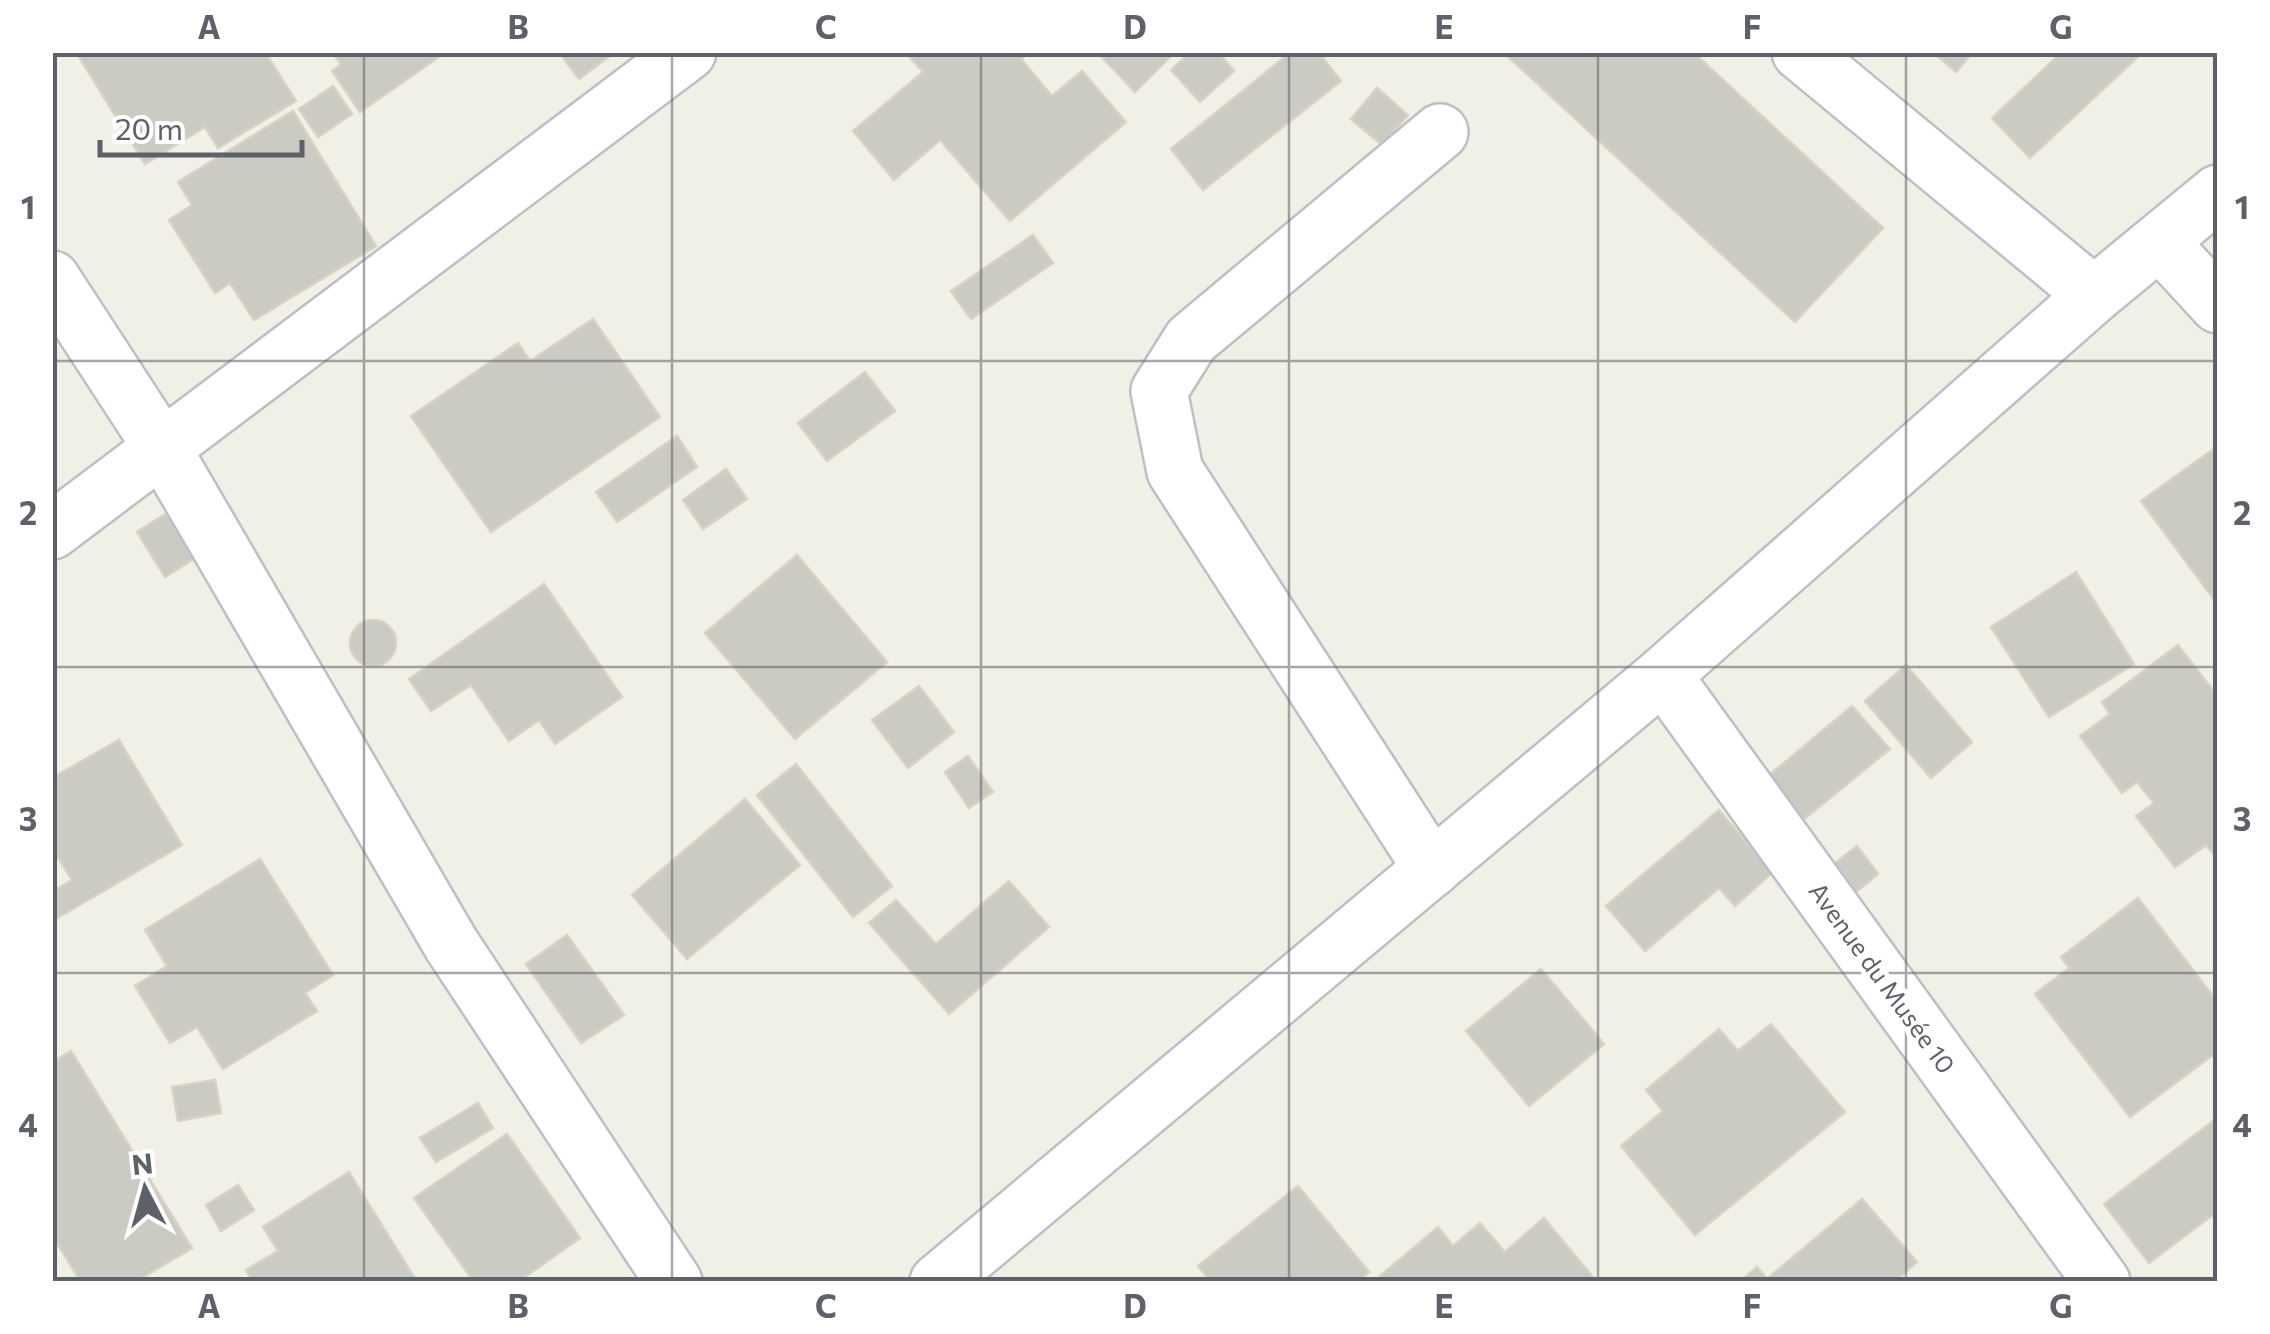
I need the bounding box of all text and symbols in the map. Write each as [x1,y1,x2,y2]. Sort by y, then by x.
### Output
text: A [198,6,221,46]
text: B [507,6,529,46]
text: C [815,6,837,46]
text: D [1123,6,1147,46]
text: E [1434,6,1454,46]
text: F [1743,6,1761,46]
text: G [2049,6,2073,46]
scale bar [100,95,302,157]
text: 20 m [115,109,183,146]
text: 1 [21,186,35,226]
text: 1 [2235,186,2249,226]
text: 2 [19,492,37,532]
text: 2 [2233,492,2251,532]
text: 3 [19,798,37,838]
text: 3 [2233,798,2251,838]
street label: Avenue du Musée 10 [1803,876,1962,1079]
text: 4 [18,1104,38,1144]
text: 4 [2232,1104,2252,1144]
north arrow [95,1139,195,1239]
text: N [130,1145,155,1181]
text: A [198,1285,221,1325]
text: B [507,1285,529,1325]
text: C [815,1285,837,1325]
text: D [1123,1285,1147,1325]
text: E [1434,1285,1454,1325]
text: F [1743,1285,1761,1325]
text: G [2049,1285,2073,1325]

